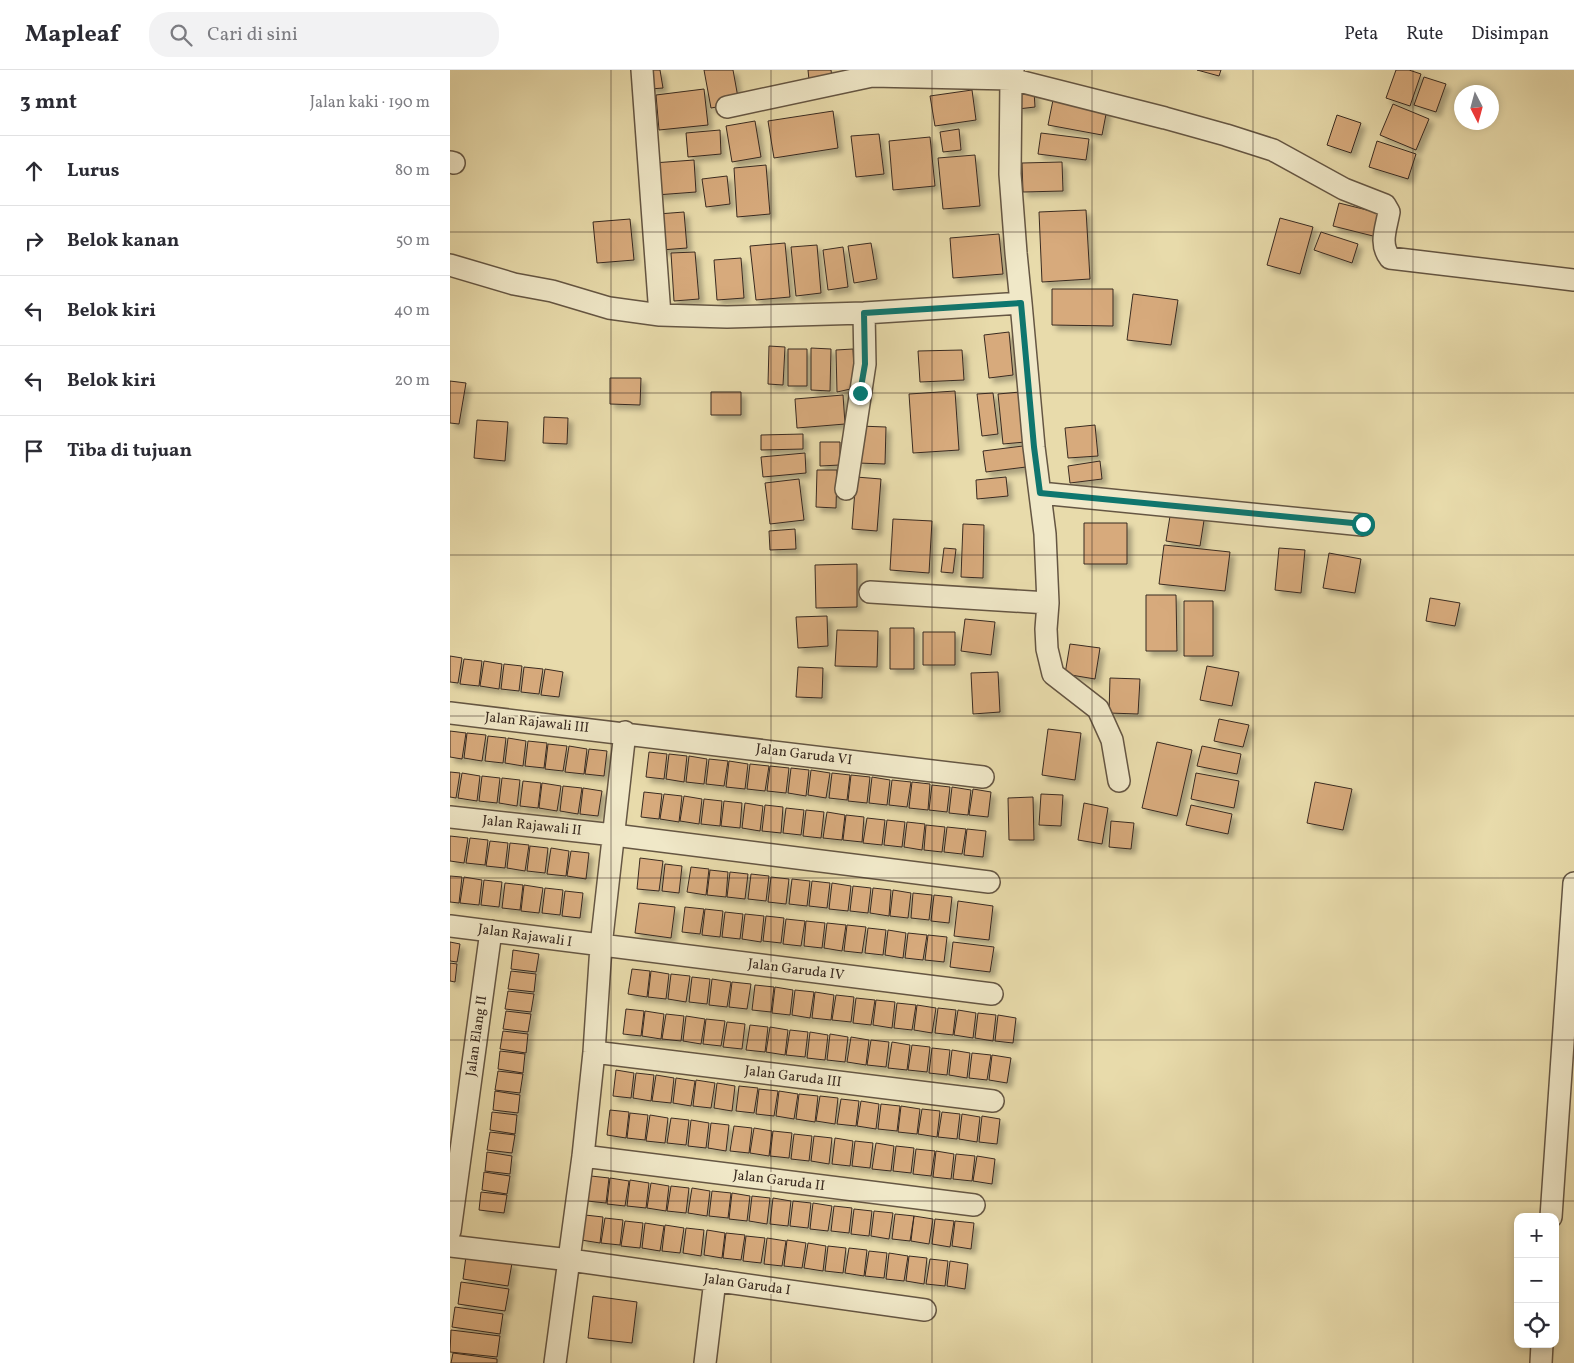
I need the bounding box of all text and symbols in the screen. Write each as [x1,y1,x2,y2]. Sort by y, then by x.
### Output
search box [149,12,499,57]
text: Mapleaf [25,18,119,52]
icon: search [167,21,195,49]
text: Cari di sini [207,22,298,48]
text: Peta [1344,22,1378,47]
text: Rute [1406,22,1443,47]
text: Disimpan [1471,22,1549,47]
north arrow [1454,85,1499,130]
text: 3 mnt [20,88,77,117]
text: Jalan kaki · 190 m [310,92,430,114]
icon: ahead [20,157,48,185]
text: Lurus [67,158,119,184]
text: 80 m [395,160,430,182]
icon: right [20,227,48,255]
text: Belok kanan [67,228,179,254]
text: 50 m [396,230,430,252]
icon: left [20,297,48,325]
text: Belok kiri [67,298,156,324]
text: 40 m [394,300,430,322]
icon: left [20,367,48,395]
text: Belok kiri [67,368,156,394]
text: 20 m [395,370,430,392]
route end [849,382,872,405]
icon: arrive [20,437,48,465]
text: Tiba di tujuan [67,438,192,464]
route start [1352,513,1375,536]
street label: Jalan Rajawali III [484,708,590,738]
street label: Jalan Garuda VI [755,740,853,770]
street label: Jalan Rajawali II [481,811,583,841]
street label: Jalan Rajawali I [477,920,573,952]
street label: Jalan Garuda IV [747,955,846,985]
street label: Jalan Elang II [462,994,492,1078]
street label: Jalan Garuda III [744,1062,843,1092]
street label: Jalan Garuda II [732,1166,826,1196]
map controls [1514,1213,1559,1348]
button: + [1514,1213,1559,1258]
button: − [1514,1258,1559,1303]
street label: Jalan Garuda I [702,1270,792,1301]
button: locate [1514,1303,1559,1348]

